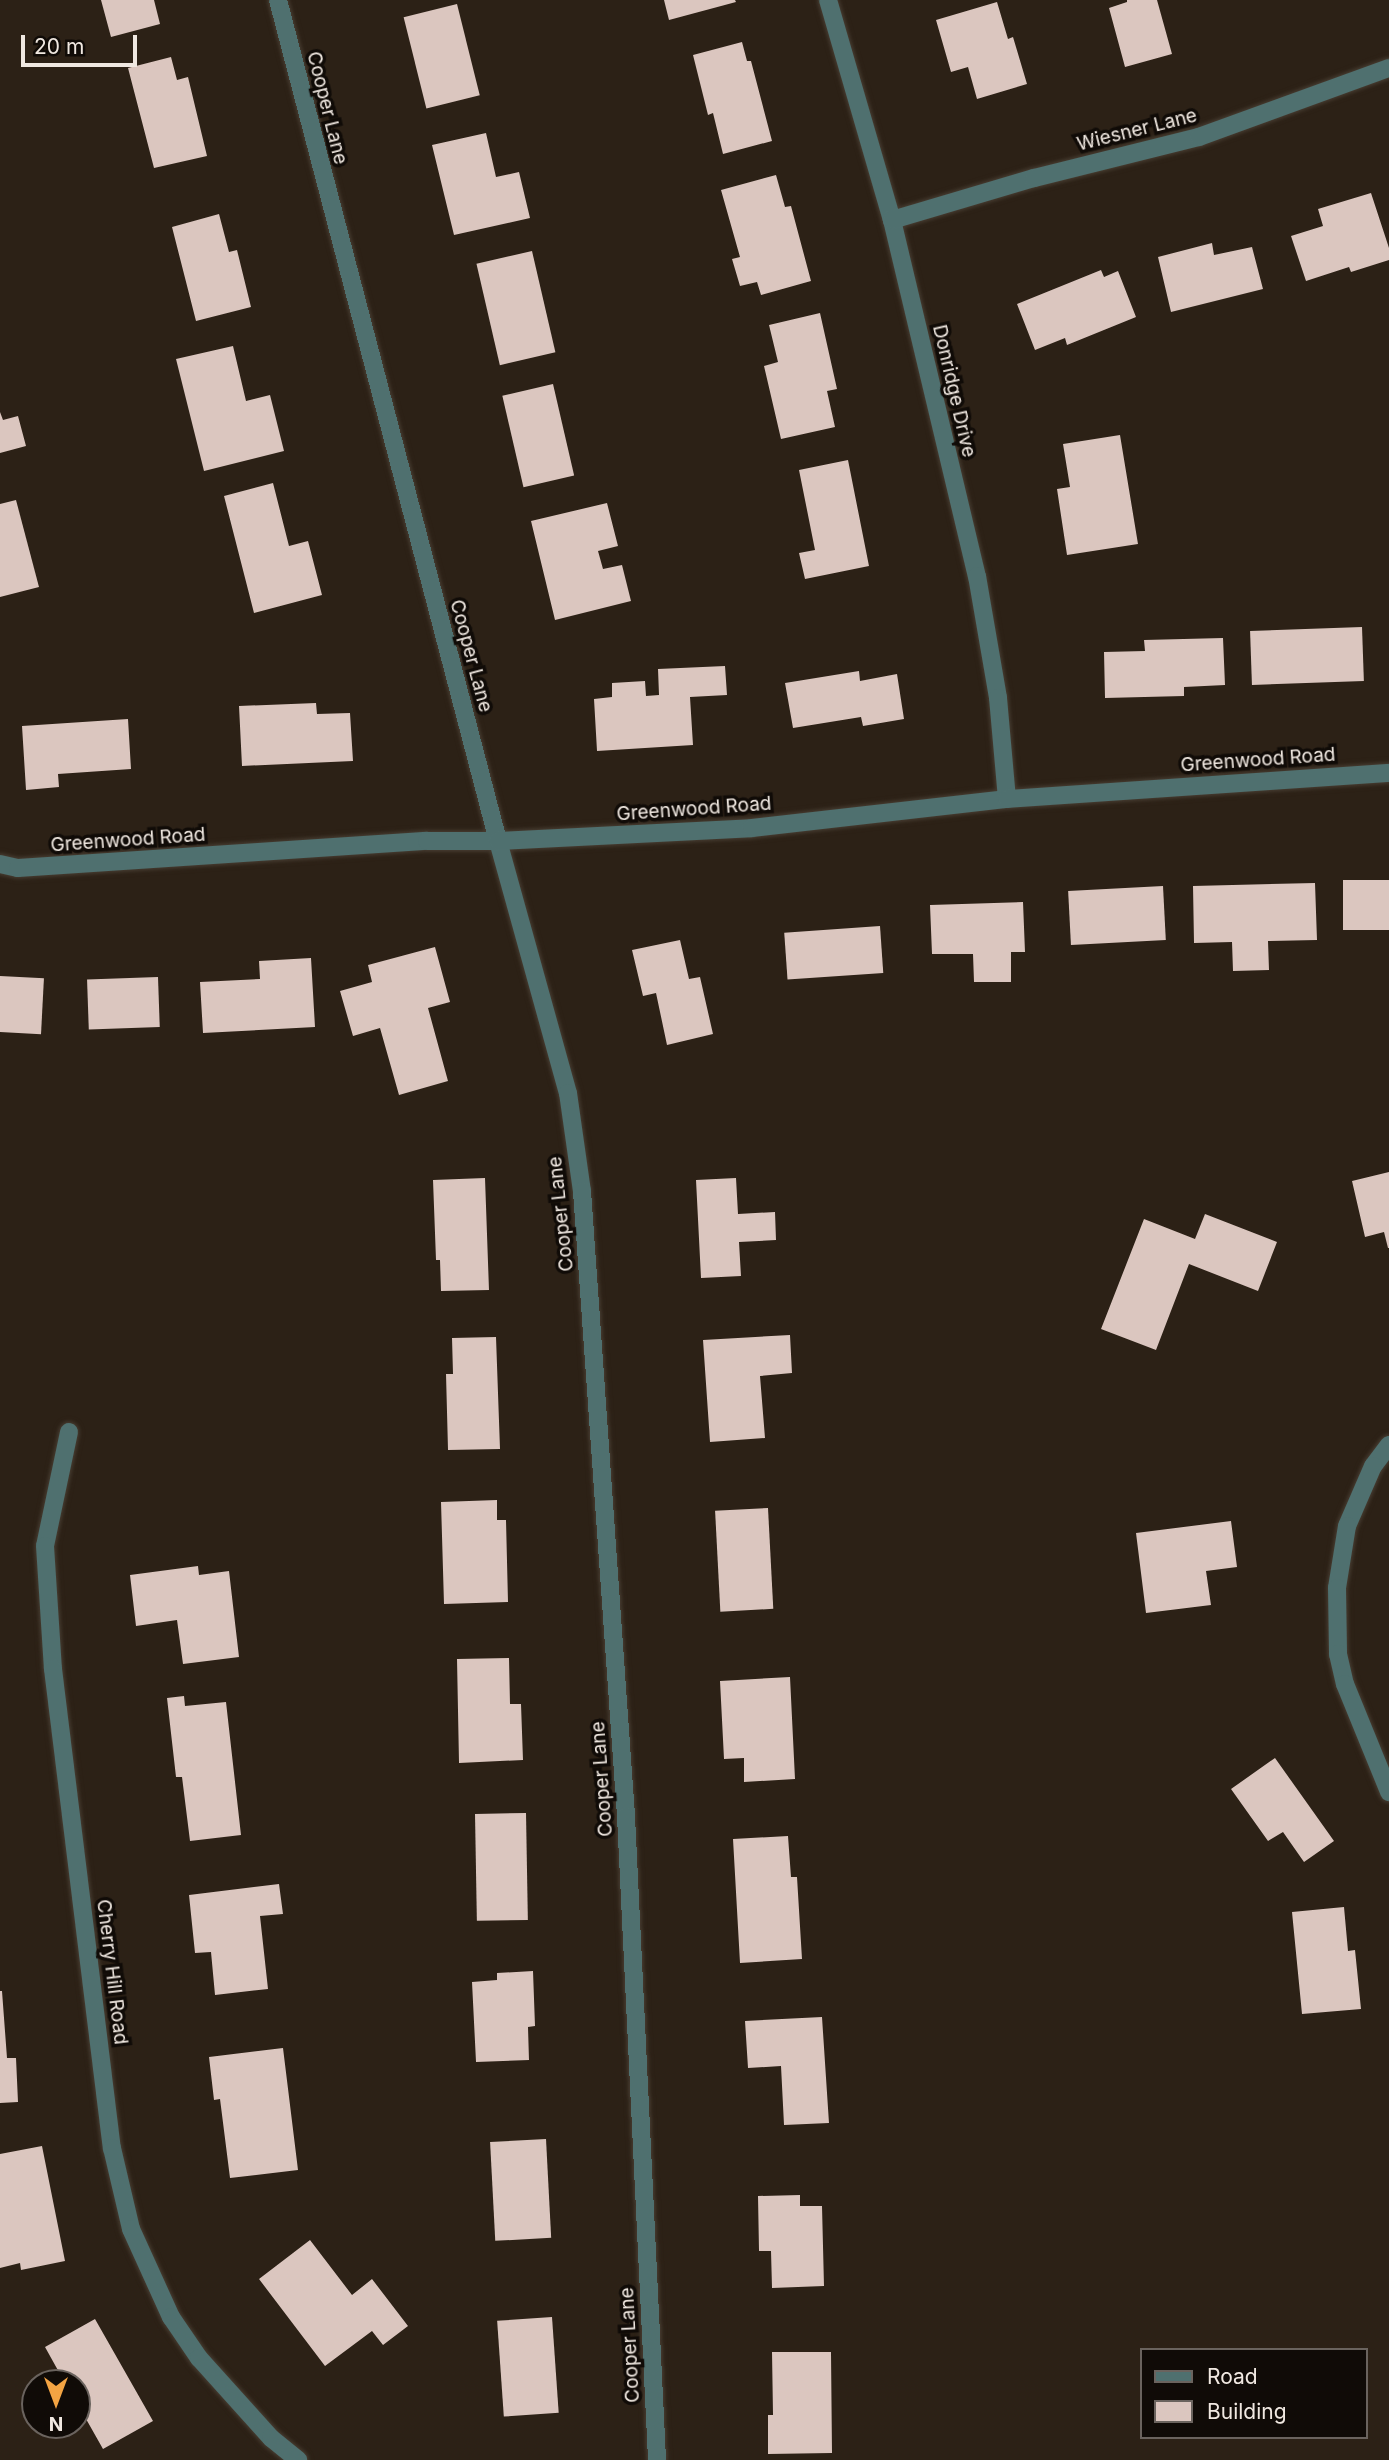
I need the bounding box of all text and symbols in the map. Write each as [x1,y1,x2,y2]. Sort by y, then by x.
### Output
scale bar [24,21,140,65]
text: 20 m [34,34,84,59]
street label: Cooper Lane [302,49,352,167]
street label: Wiesner Lane [1075,104,1199,156]
street label: Donridge Drive [928,323,980,459]
street label: Cooper Lane [445,597,497,715]
street label: Greenwood Road [1180,743,1336,777]
street label: Greenwood Road [616,792,772,826]
street label: Greenwood Road [50,823,206,857]
street label: Cooper Lane [544,1155,578,1273]
street label: Cooper Lane [587,1721,617,1837]
street label: Cherry Hill Road [92,1898,132,2046]
street label: Cooper Lane [616,2287,644,2403]
legend [1140,2348,1368,2439]
text: Road [1207,2364,1258,2389]
north arrow [21,2369,91,2439]
text: Building [1207,2399,1287,2424]
text: N [49,2412,63,2435]

